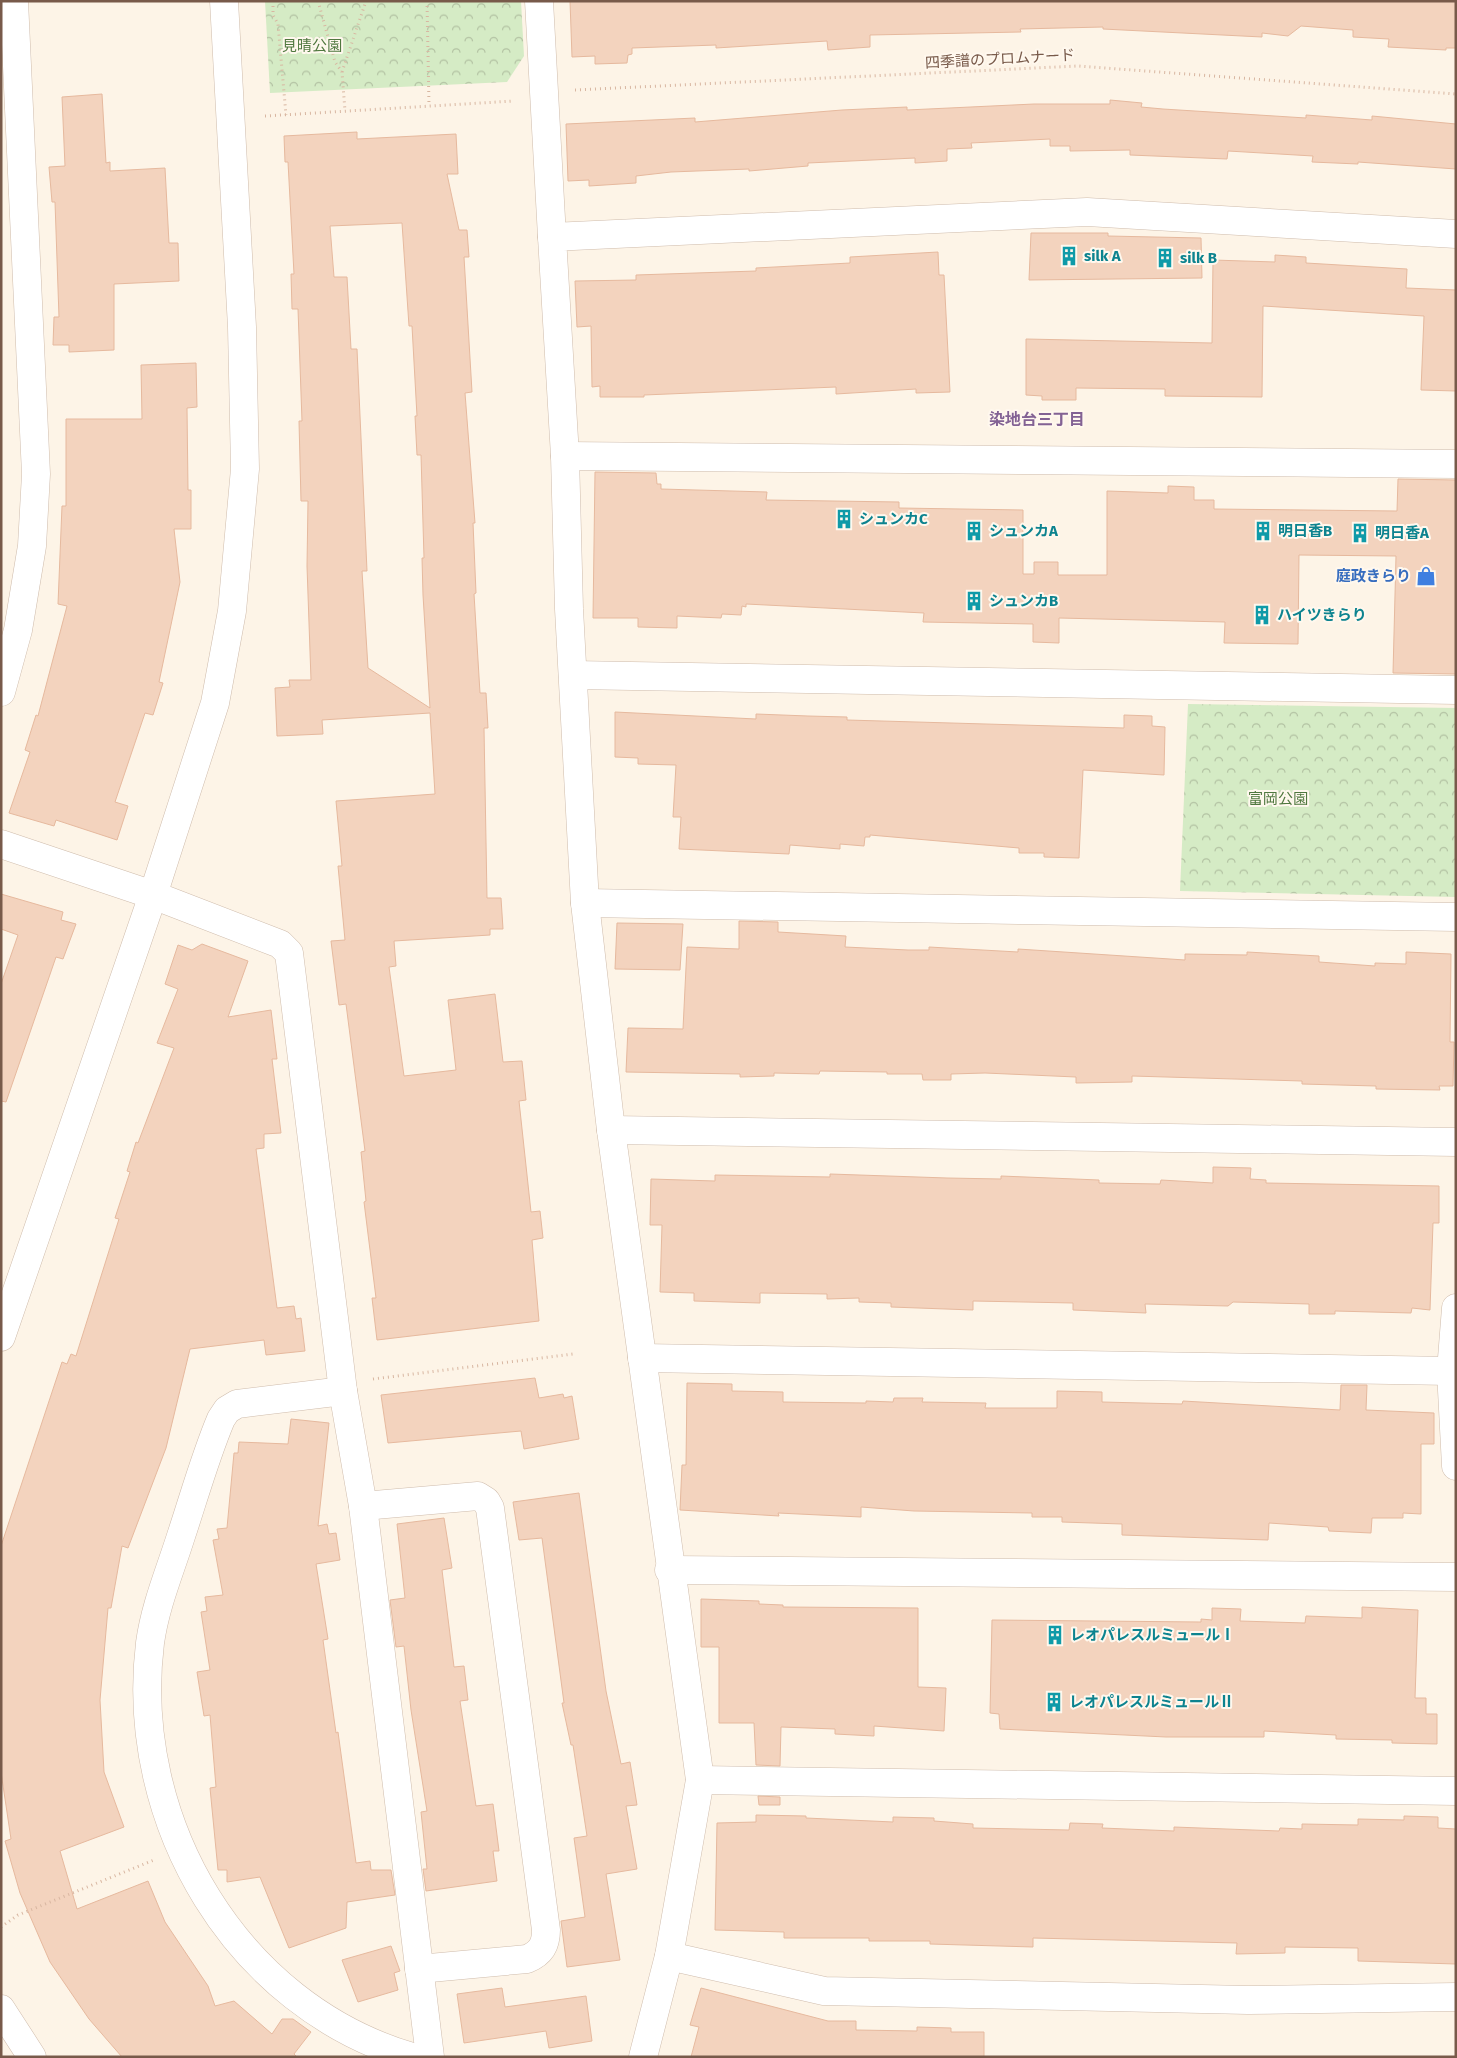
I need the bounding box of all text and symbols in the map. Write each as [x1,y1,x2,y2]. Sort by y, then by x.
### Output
park label: 見晴公園 [282,37,342,55]
street label: 四季譜のプロムナード [925,46,1075,72]
building icon: silk A [1058,245,1080,267]
place label: silk A [1084,247,1122,265]
building icon: silk B [1154,247,1176,269]
place label: silk B [1180,249,1217,267]
district label: 染地台三丁目 [989,410,1085,429]
building icon: シュンカC [833,508,855,530]
place label: シュンカC [859,510,928,528]
building icon: シュンカA [963,520,985,542]
building icon: 明日香B [1252,520,1274,542]
place label: シュンカA [989,522,1059,540]
place label: 明日香B [1278,522,1332,540]
building icon: 明日香A [1349,522,1371,544]
place label: 明日香A [1375,524,1430,542]
shop icon: 庭政きらり [1415,565,1437,587]
place label: 庭政きらり [1336,567,1411,585]
building icon: シュンカB [963,590,985,612]
place label: シュンカB [989,592,1058,610]
building icon: ハイツきらり [1251,604,1273,626]
place label: ハイツきらり [1277,606,1367,624]
park label: 富岡公園 [1248,790,1308,808]
building icon: レオパレスルミュールⅠ [1044,1624,1066,1646]
place label: レオパレスルミュールⅠ [1070,1626,1235,1644]
building icon: レオパレスルミュールⅡ [1043,1691,1065,1713]
place label: レオパレスルミュールⅡ [1069,1693,1234,1711]

